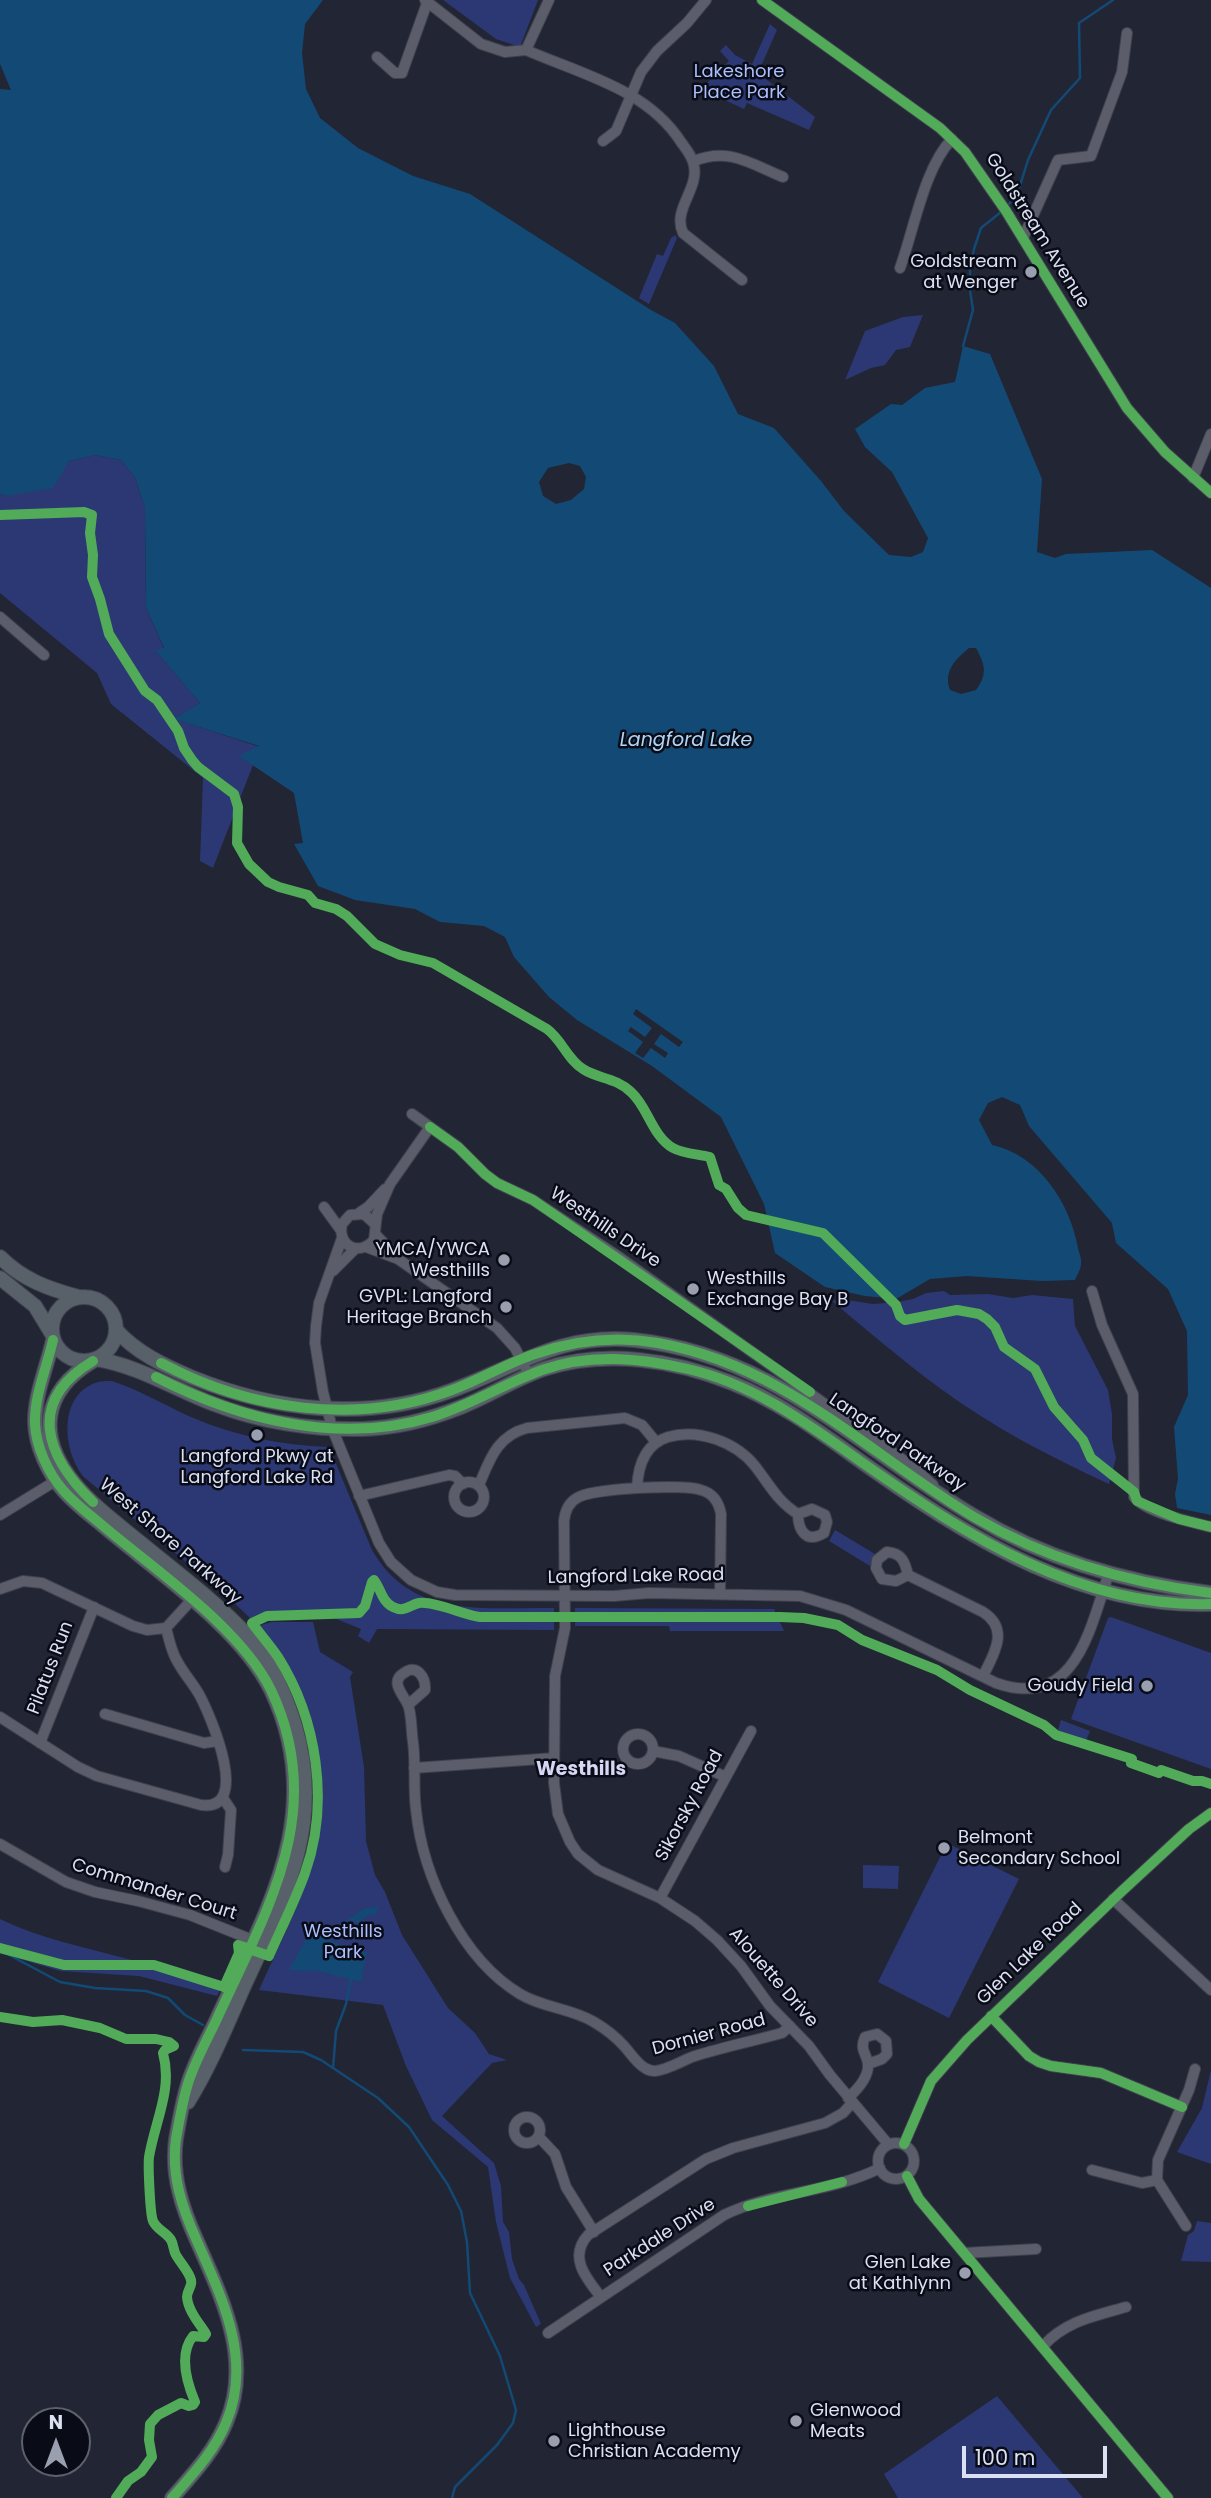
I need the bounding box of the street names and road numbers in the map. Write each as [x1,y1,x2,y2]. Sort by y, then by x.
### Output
street label: Goldstream Avenue [980,149,1094,313]
street label: Westhills Drive [546,1183,664,1273]
street label: Langford Parkway [824,1389,970,1497]
street label: West Shore Parkway [94,1474,246,1610]
street label: Langford Lake Road [547,1565,725,1589]
street label: Pilatus Run [23,1619,79,1717]
street label: Sikorsky Road [652,1747,728,1865]
street label: Commander Court [69,1855,239,1925]
street label: Glen Lake Road [973,1898,1087,2010]
street label: Alouette Drive [724,1924,822,2032]
street label: Dornier Road [650,2010,768,2060]
street label: Parkdale Drive [600,2194,720,2282]

